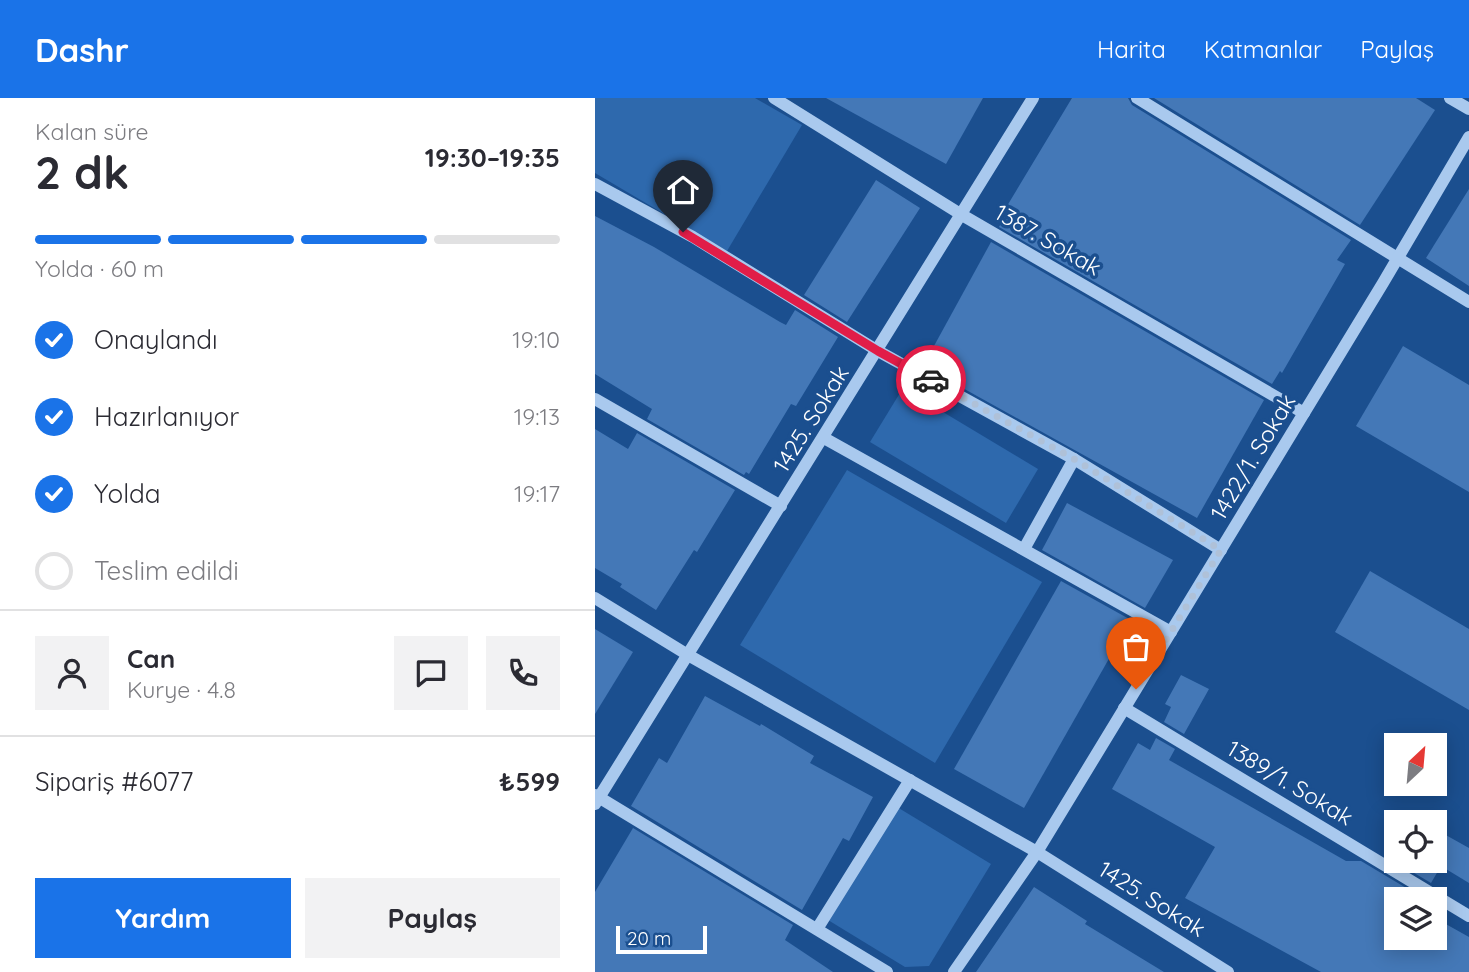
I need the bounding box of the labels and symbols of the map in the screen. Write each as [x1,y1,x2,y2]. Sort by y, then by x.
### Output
pin [653,160,713,232]
street label: 1387. Sokak [990,197,1107,282]
courier [896,345,966,415]
street label: 1425. Sokak [766,360,855,478]
street label: 1422/1. Sokak [1204,388,1302,525]
pin [1106,617,1166,689]
north arrow [1384,733,1447,796]
street label: 1389/1. Sokak [1222,734,1359,832]
street label: 1425. Sokak [1093,854,1211,943]
scale bar [616,923,707,955]

